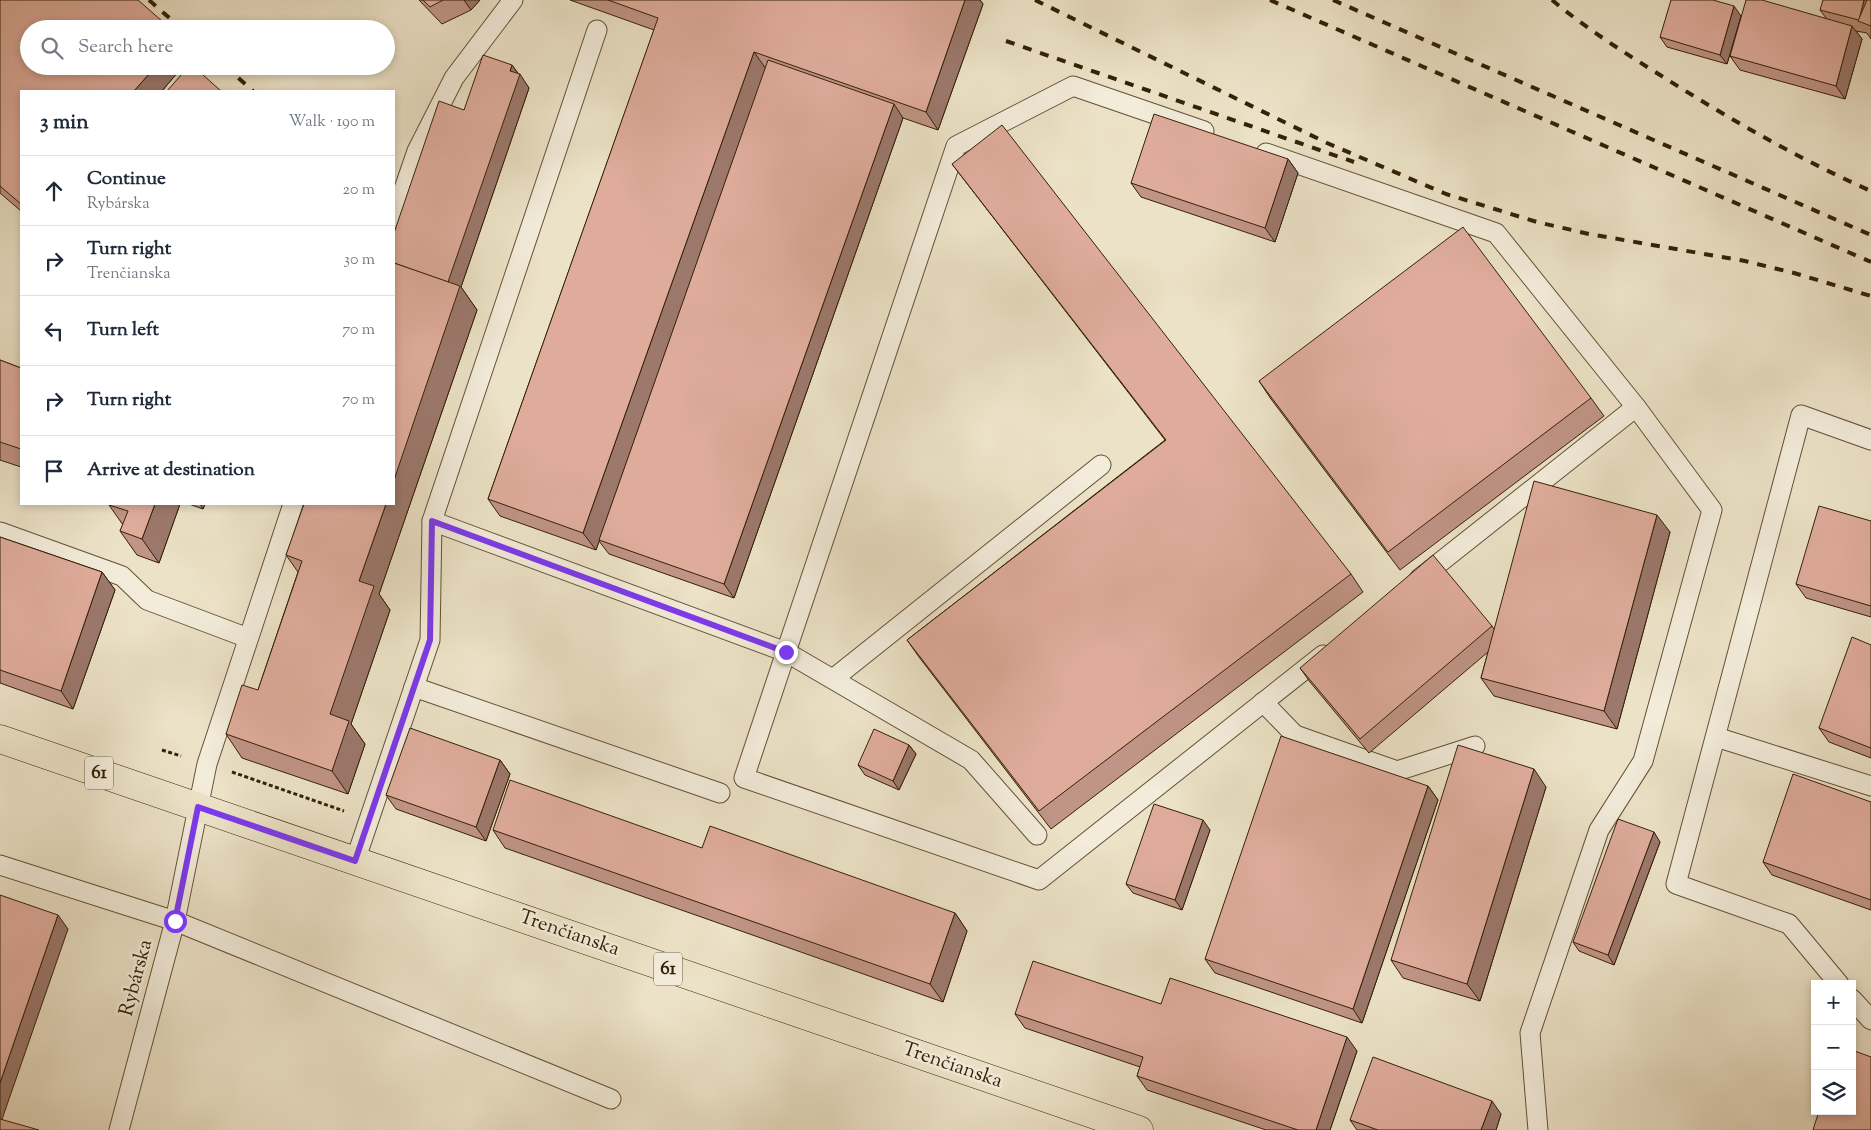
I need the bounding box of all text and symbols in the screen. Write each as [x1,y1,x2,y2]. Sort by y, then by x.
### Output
search box [20,20,395,75]
icon: search [38,34,66,62]
text: Search here [78,34,173,61]
text: 3 min [40,108,89,138]
text: Walk · 190 m [288,111,375,134]
text: Continue [87,166,166,193]
icon: ahead [40,177,68,205]
text: 20 m [342,179,375,202]
text: Rybárska [87,193,150,216]
text: Turn right [87,236,171,263]
icon: right [40,247,68,275]
text: 30 m [344,249,375,272]
text: Trenčianska [87,263,171,286]
icon: left [40,317,68,345]
text: Turn left [87,317,159,344]
text: 70 m [342,319,375,342]
icon: right [40,387,68,415]
text: Turn right [87,387,171,414]
text: 70 m [342,389,375,412]
icon: arrive [40,457,68,485]
text: Arrive at destination [87,457,255,484]
route end [775,641,798,664]
road number: 61 [85,756,113,790]
street label: Trenčianska [515,903,623,965]
route start [164,910,187,933]
street label: Rybárska [113,936,161,1020]
road number: 61 [654,952,682,986]
map controls [1811,980,1856,1115]
button: + [1811,980,1856,1025]
button: − [1811,1025,1856,1070]
street label: Trenčianska [898,1035,1006,1097]
button: layers [1811,1070,1856,1115]

